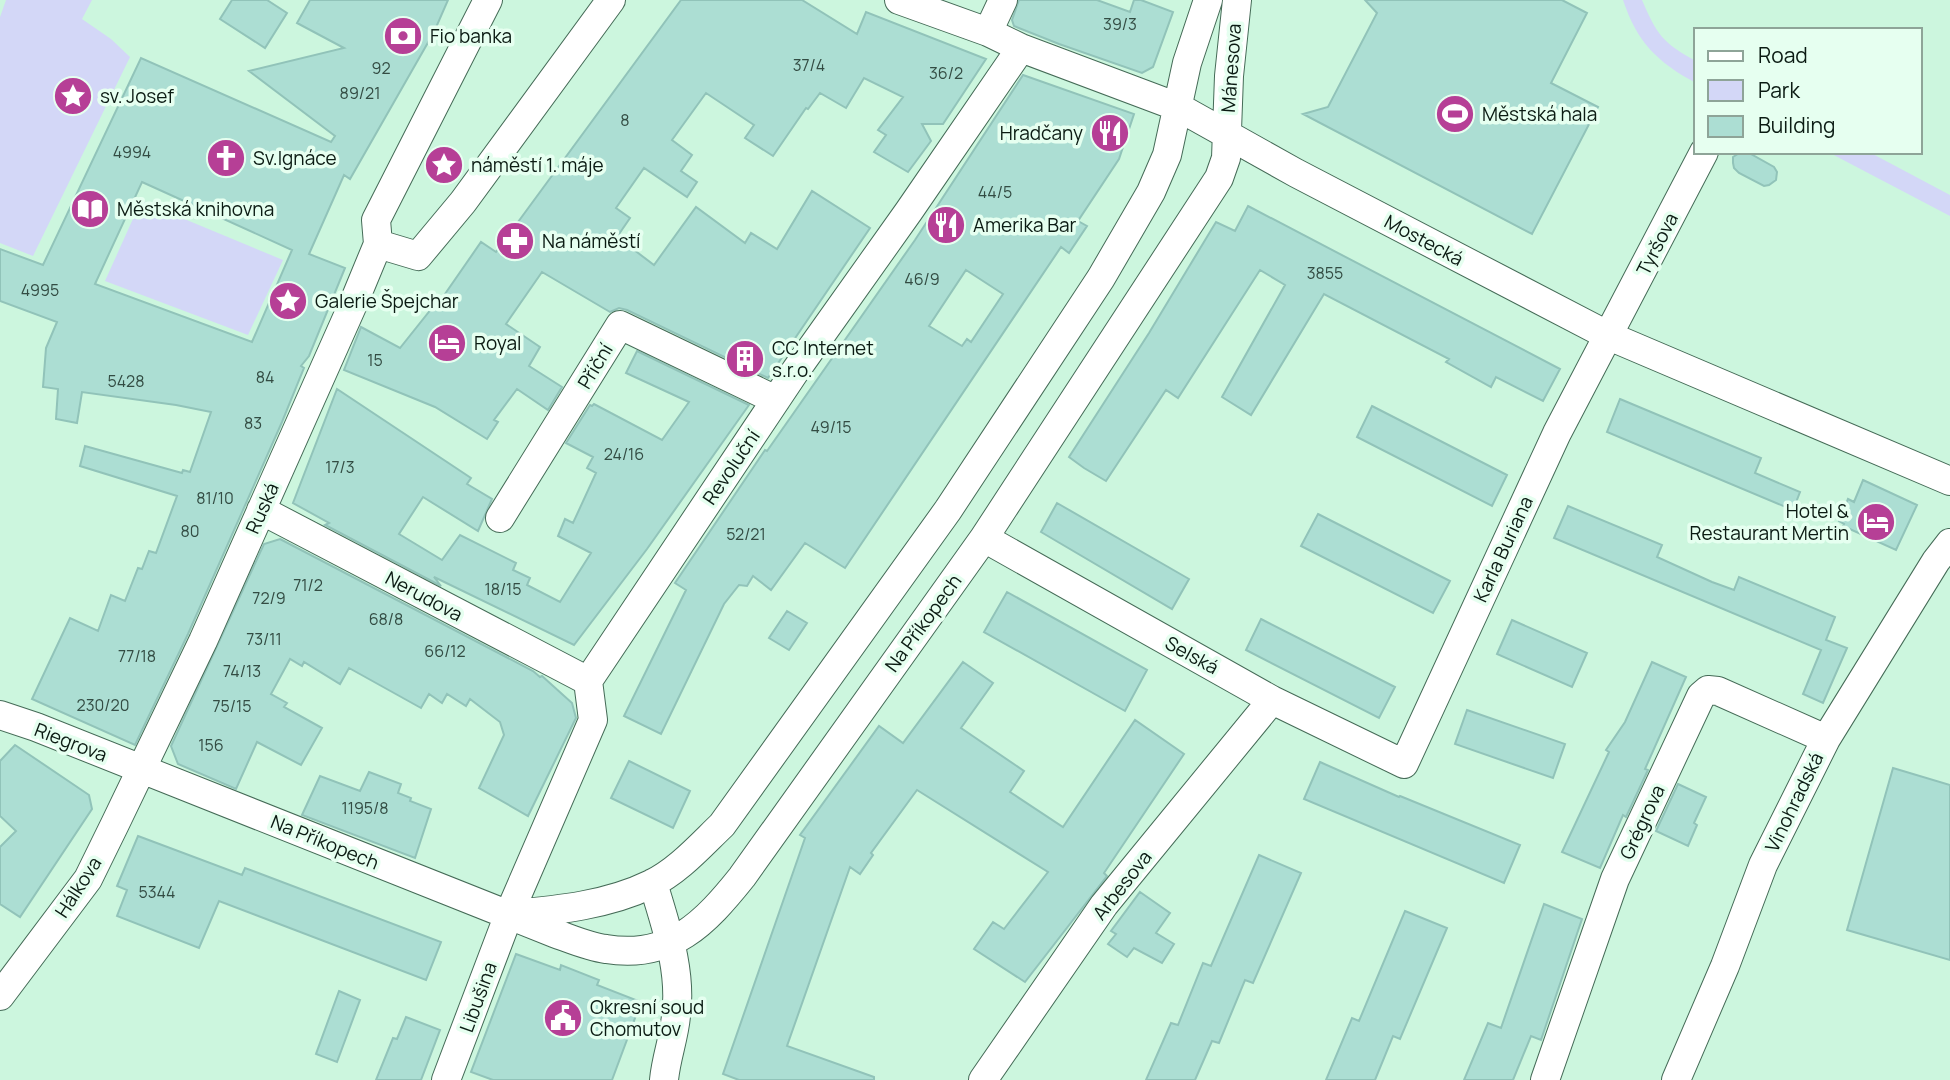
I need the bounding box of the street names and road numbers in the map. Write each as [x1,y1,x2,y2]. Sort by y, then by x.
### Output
street label: Mánesova [1215,23,1247,113]
street label: Mostecká [1380,208,1468,272]
street label: Tyršova [1630,208,1684,280]
street label: Příční [571,338,619,394]
street label: Revoluční [696,424,766,510]
street label: Ruská [239,478,285,538]
street label: Karla Buriana [1467,492,1539,606]
street label: Nerudova [381,565,467,627]
street label: Na Příkopech [879,569,967,677]
street label: Selská [1161,630,1223,680]
street label: Riegrova [31,716,111,768]
street label: Vinohradská [1759,748,1829,856]
street label: Grégrova [1613,780,1671,864]
street label: Na Příkopech [267,808,383,876]
street label: Arbesova [1087,845,1157,925]
street label: Hálkova [49,852,107,922]
street label: Libušina [453,958,503,1036]

